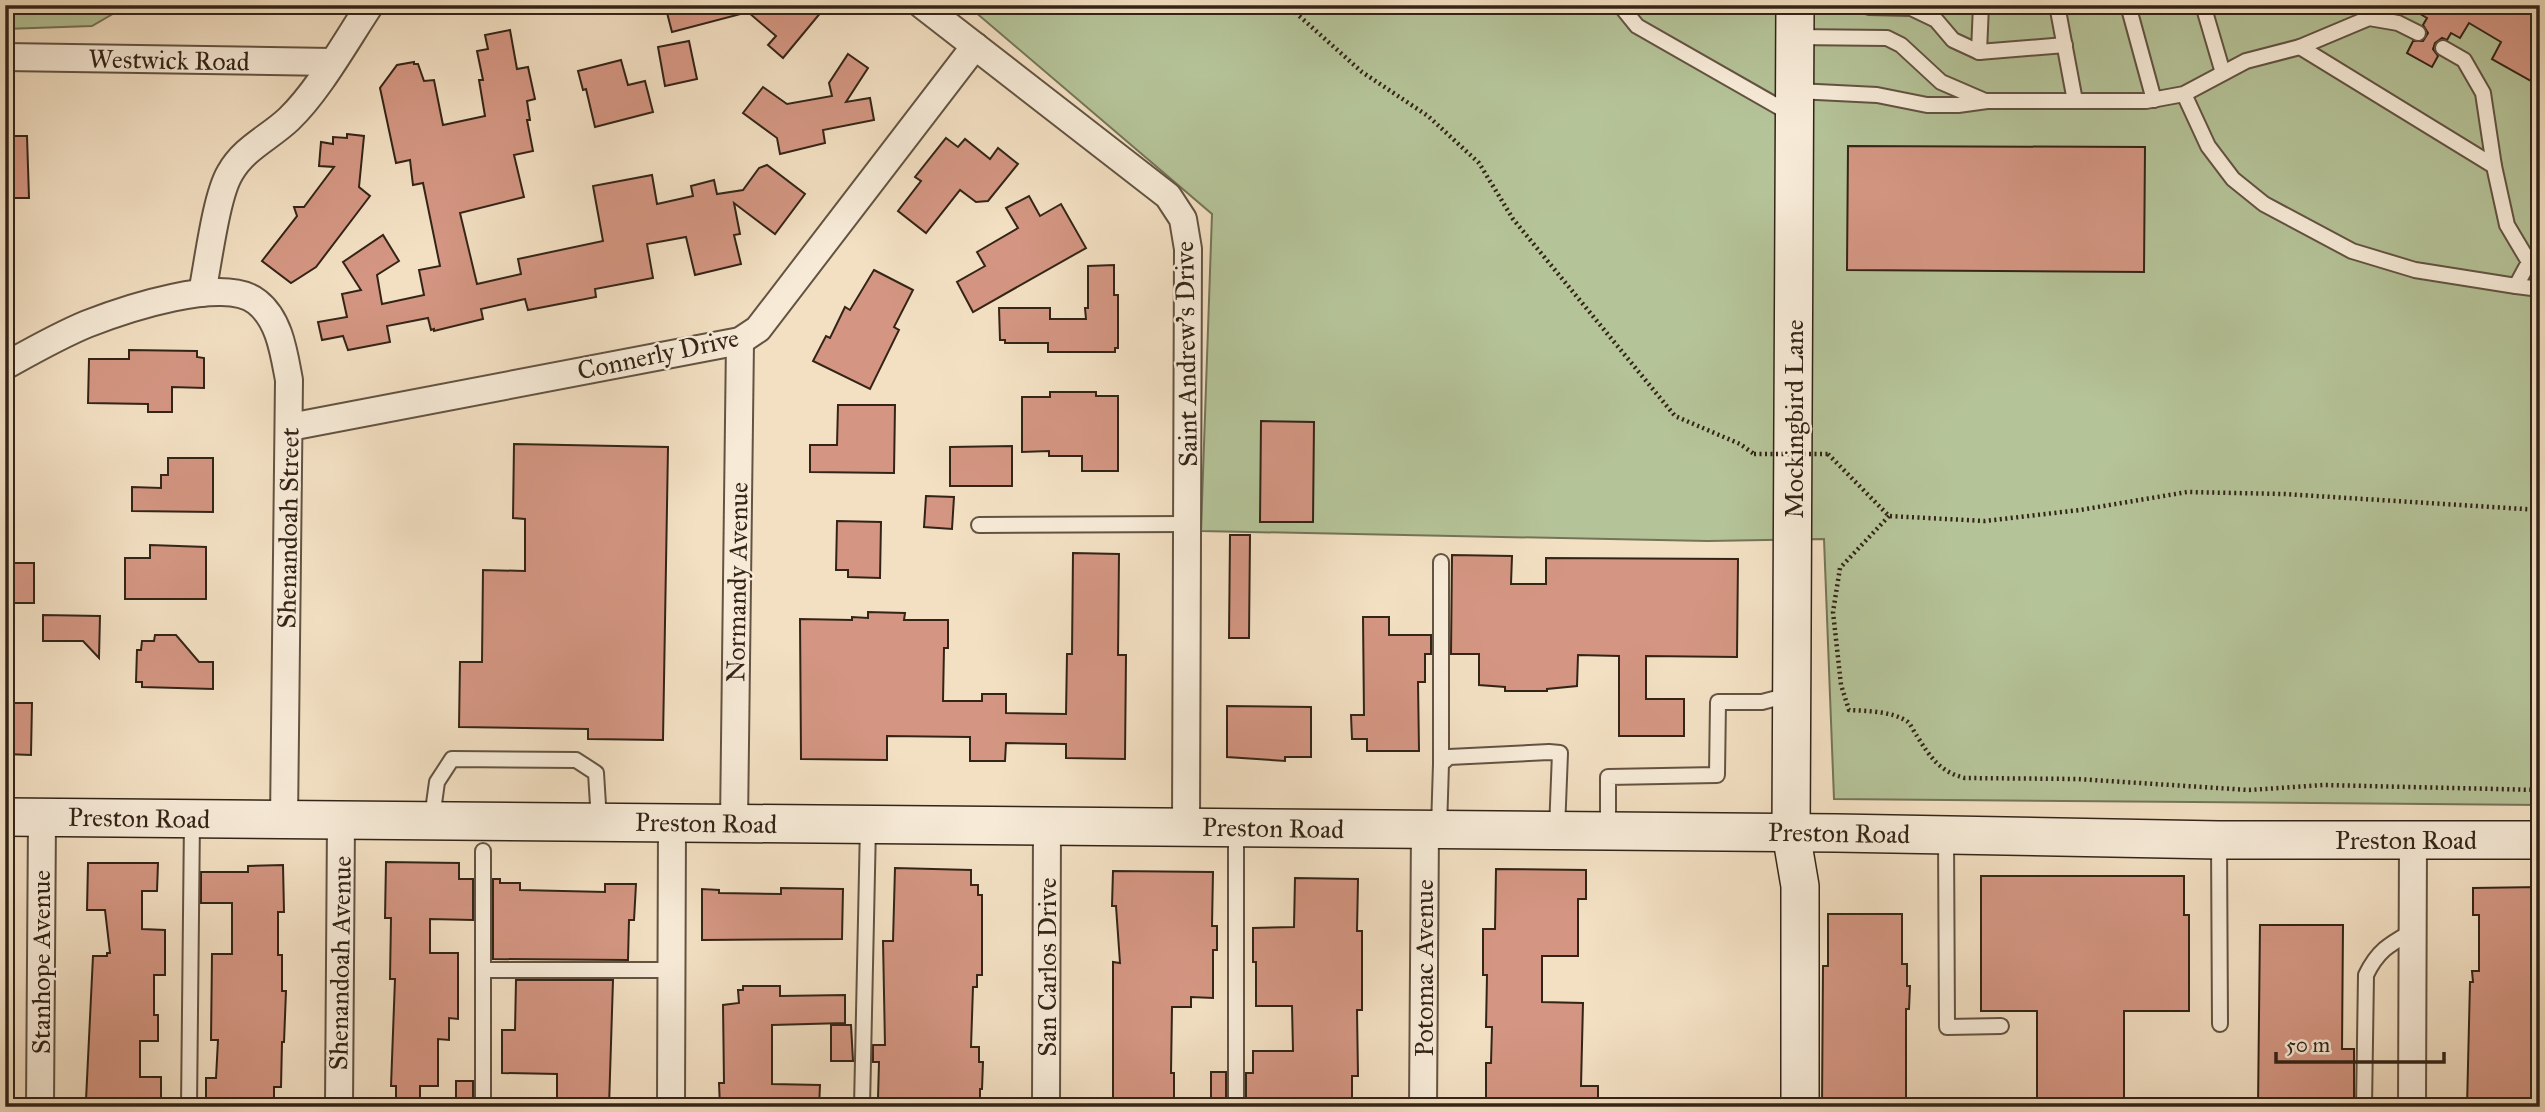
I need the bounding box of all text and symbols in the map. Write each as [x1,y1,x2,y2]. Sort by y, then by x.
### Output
street label: Westwick Road [88,43,250,77]
street label: Saint Andrew's Drive [1168,241,1204,467]
street label: Mockingbird Lane [1778,319,1810,519]
street label: Connerly Drive [574,321,742,387]
street label: Shenandoah Street [270,427,306,629]
street label: Normandy Avenue [719,481,755,682]
street label: Preston Road [68,801,210,835]
street label: Preston Road [635,806,777,840]
street label: Preston Road [1202,811,1344,845]
street label: Preston Road [1768,816,1910,850]
street label: Preston Road [2335,824,2477,856]
street label: Shenandoah Avenue [322,855,358,1071]
street label: Stanhope Avenue [25,870,57,1054]
street label: San Carlos Drive [1031,877,1063,1057]
street label: Potomac Avenue [1408,879,1440,1057]
scale bar [2276,1021,2444,1065]
text: 50 m [2286,1032,2331,1058]

